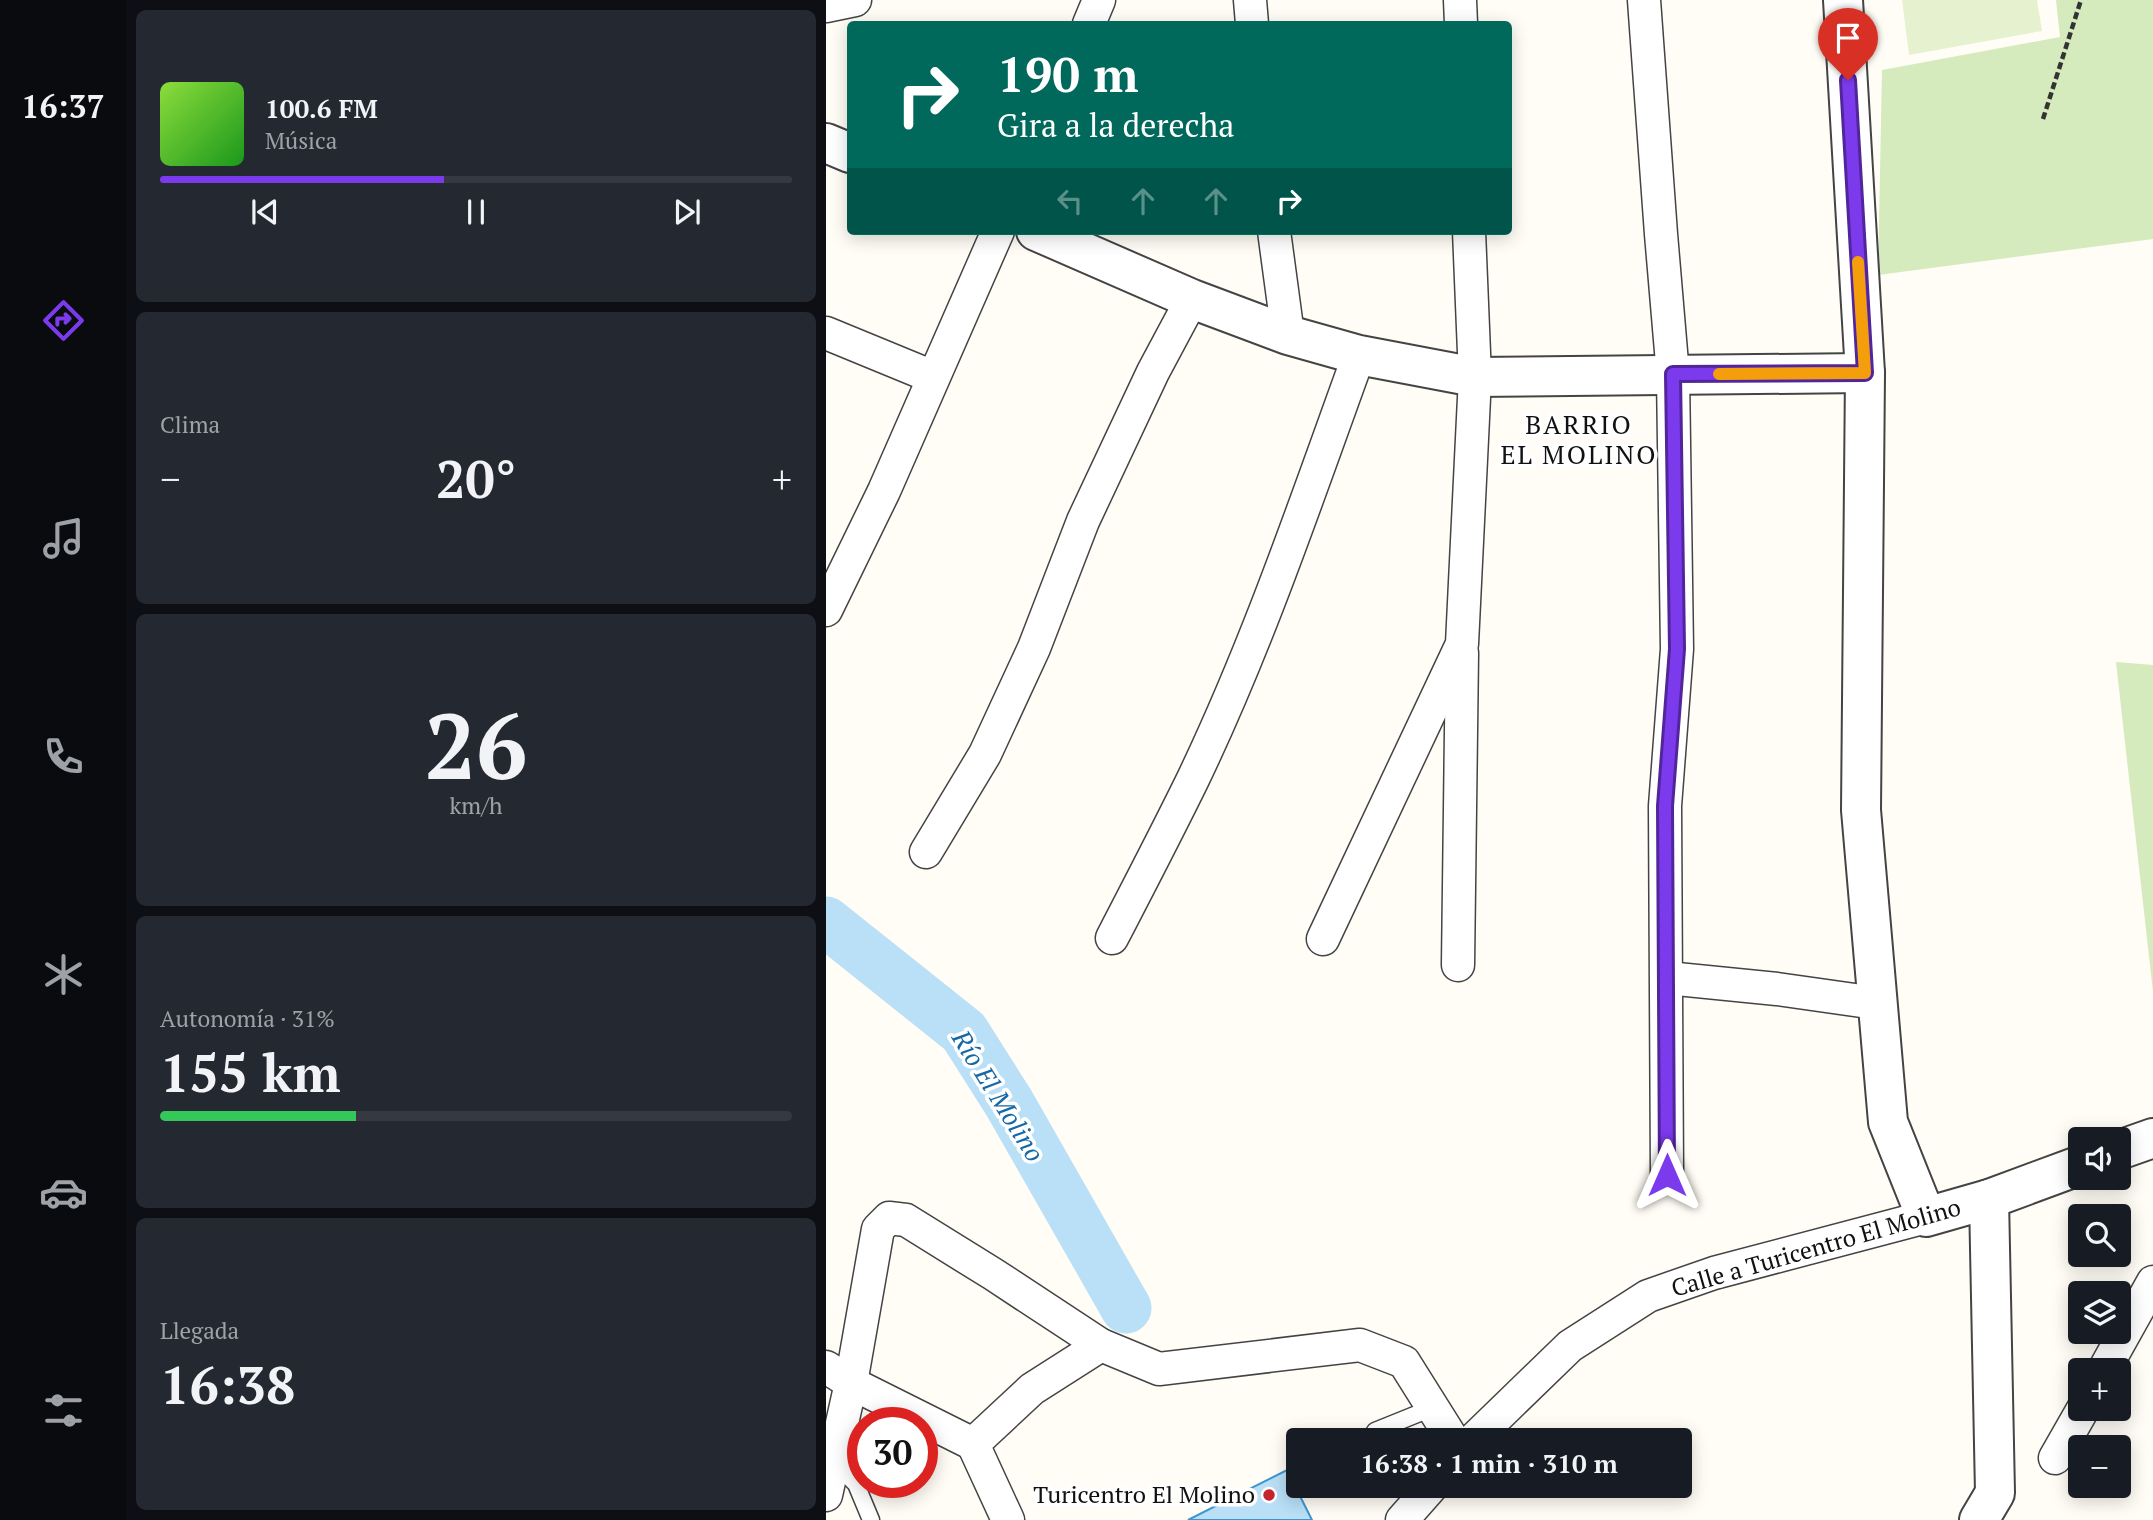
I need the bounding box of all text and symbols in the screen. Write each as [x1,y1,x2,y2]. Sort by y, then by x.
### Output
pin [1818,8,1878,80]
icon: arrive [1829,19,1867,57]
text: 190 m [997,41,1139,106]
icon: right [882,49,973,140]
text: 16:37 [21,85,105,127]
text: 100.6 FM [265,91,378,125]
text: Gira a la derecha [997,104,1234,146]
text: Música [265,125,337,156]
icon: left [1051,182,1089,220]
icon: ahead [1124,182,1162,220]
icon: ahead [1197,182,1235,220]
icon: right [1270,182,1308,220]
icon: previous [246,193,284,231]
icon: pause [457,193,495,231]
icon: next [668,193,706,231]
icon: directions [39,296,88,345]
district label: BARRIO EL MOLINO [1500,407,1658,471]
text: Clima [160,409,220,440]
text: 20° [436,444,516,513]
text: − [160,454,180,504]
text: + [772,454,792,504]
icon: music [39,514,88,563]
text: 26 [425,684,527,805]
icon: phone [39,732,88,781]
text: km/h [449,790,503,821]
icon: climate [39,950,88,999]
text: Autonomía · 31% [160,1003,335,1034]
water label: Río El Molino [944,1022,1053,1168]
text: 155 km [160,1038,341,1107]
map controls [2068,1127,2131,1498]
button: sound [2068,1127,2131,1190]
position arrow [1630,1138,1704,1212]
icon: car [39,1168,88,1217]
street label: Calle a Turicentro El Molino [1667,1190,1964,1304]
button: search [2068,1204,2131,1267]
button: layers [2068,1281,2131,1344]
text: Llegada [160,1315,239,1346]
text: 16:38 [160,1350,295,1419]
button: + [2068,1358,2131,1421]
icon: filters [39,1386,88,1435]
speed limit sign: 30 [847,1407,938,1498]
button: − [2068,1435,2131,1498]
text: 16:38 · 1 min · 310 m [1360,1446,1618,1480]
place label: Turicentro El Molino [1033,1478,1255,1510]
marker: Turicentro El Molino [1261,1487,1277,1503]

